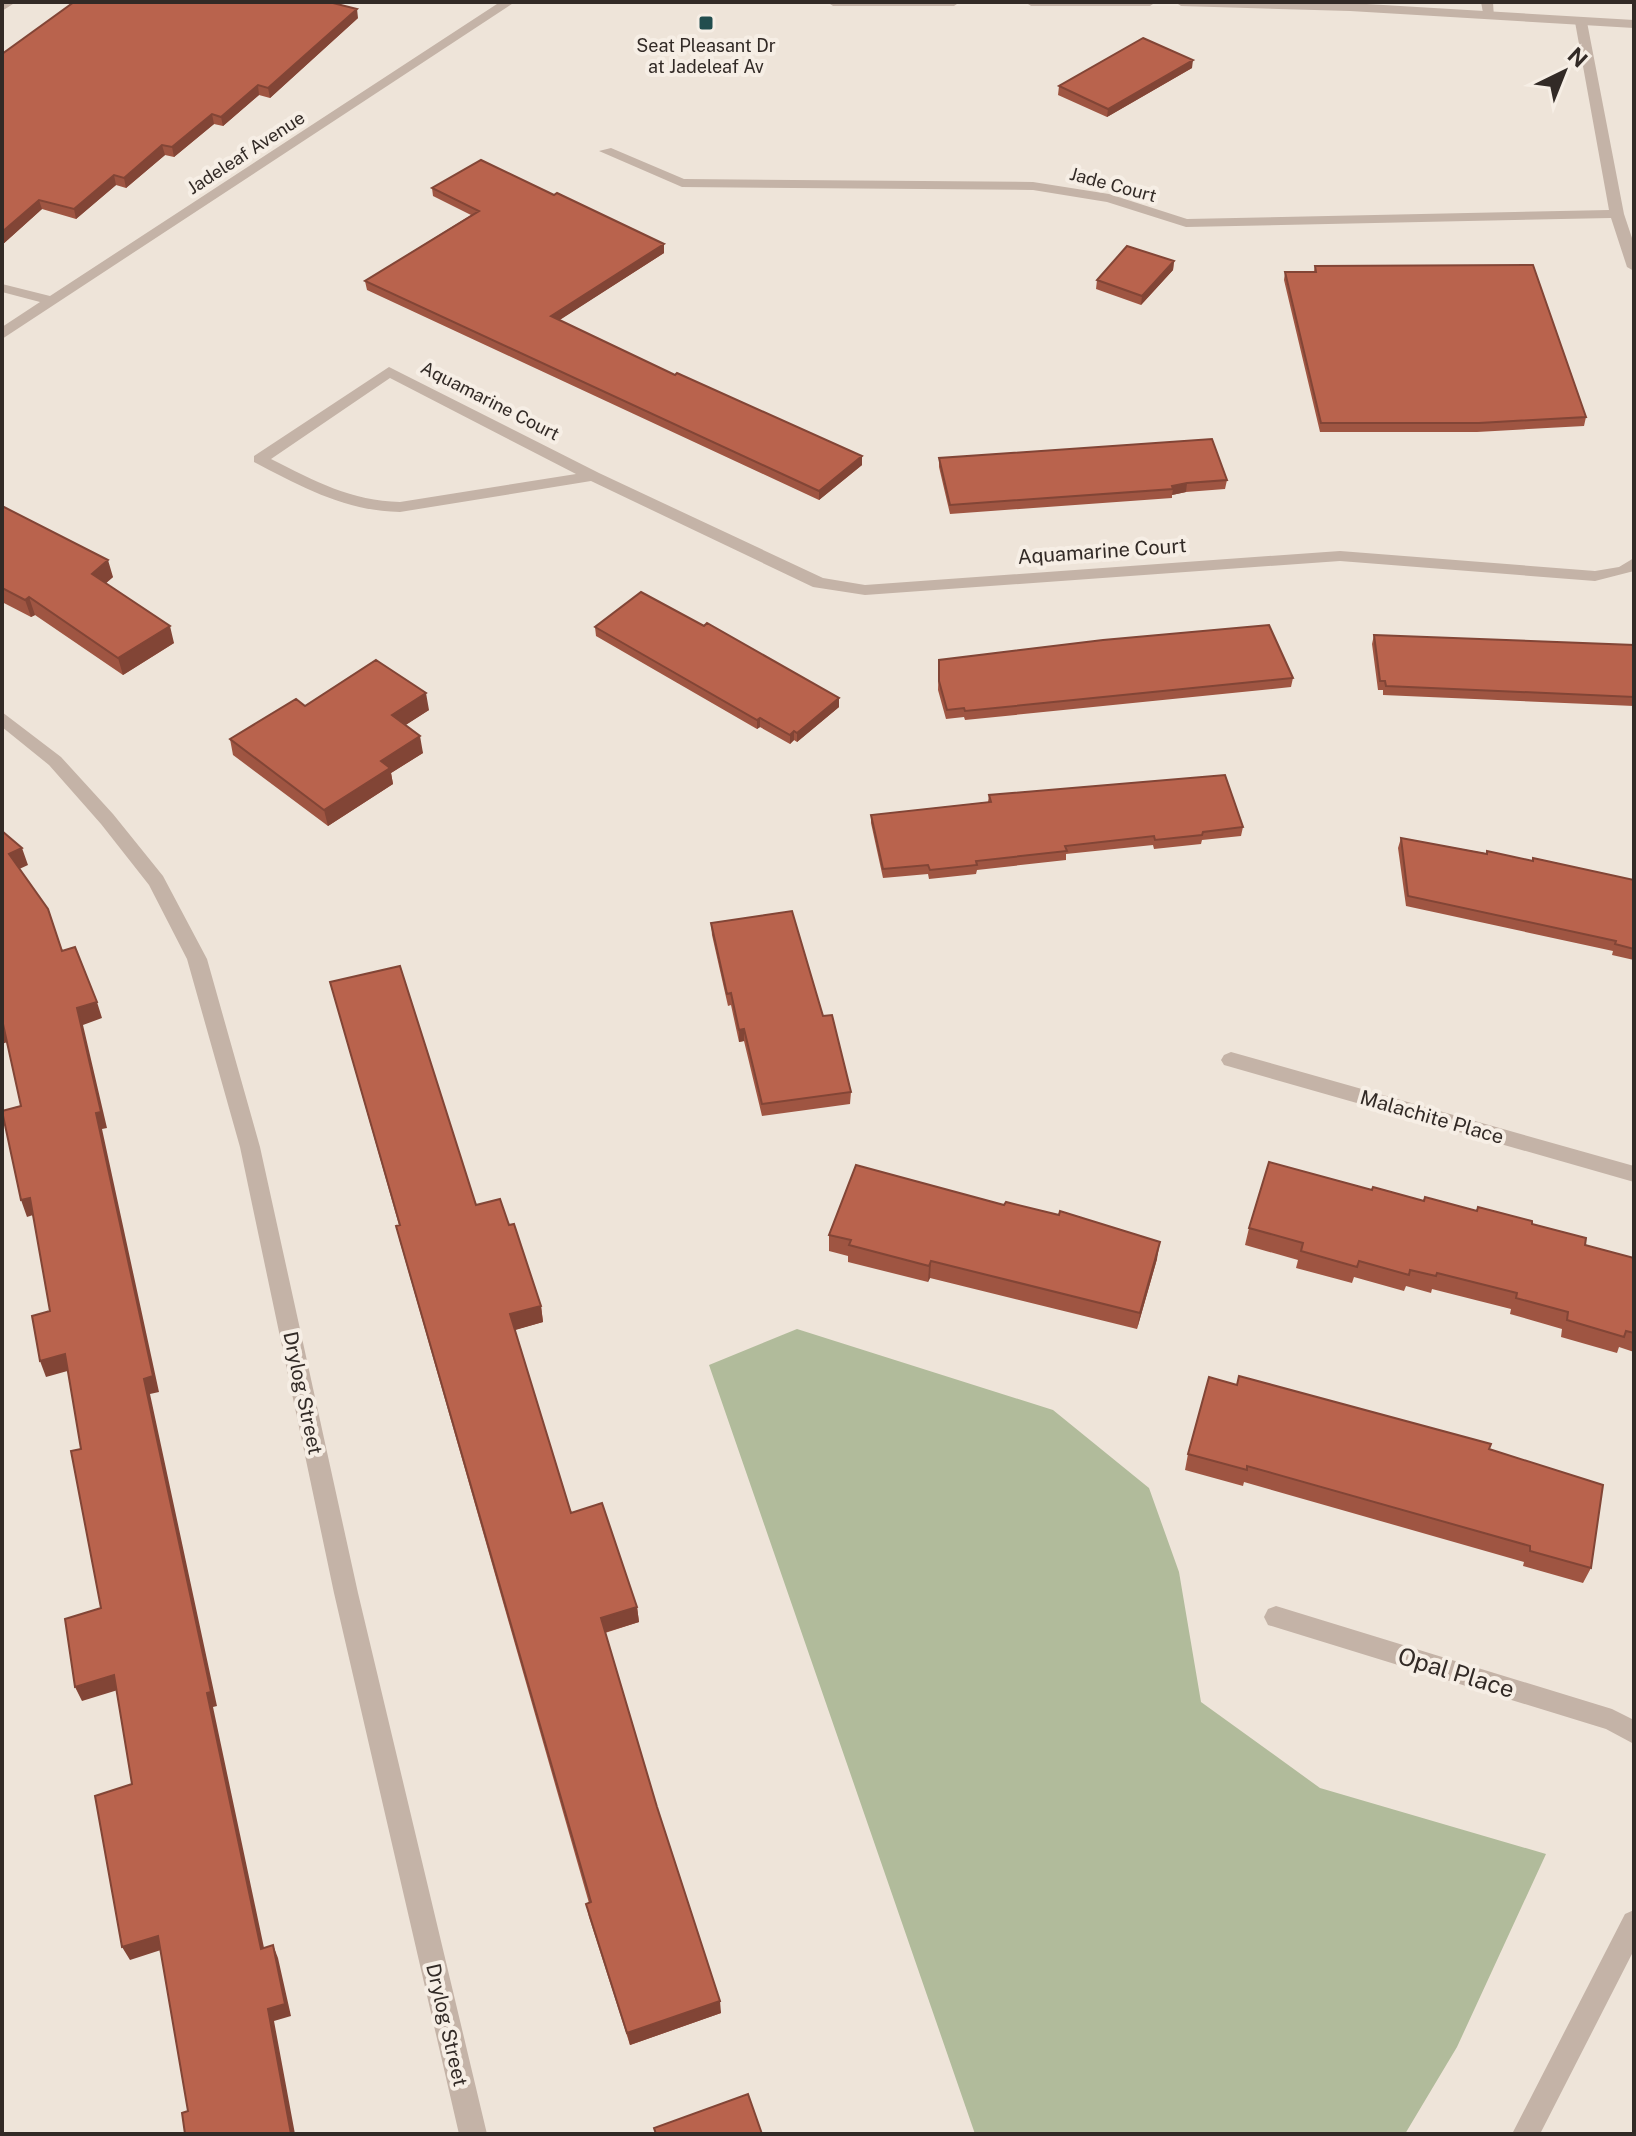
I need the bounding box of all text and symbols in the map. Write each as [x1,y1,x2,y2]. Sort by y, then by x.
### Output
marker: Seat Pleasant Dr at Jadeleaf Av [697,14,715,32]
north arrow [1524,32,1604,112]
place label: Seat Pleasant Dr at Jadeleaf Av [636,35,776,77]
text: N [1562,42,1593,73]
street label: Jadeleaf Avenue [183,107,308,198]
street label: Jade Court [1067,163,1159,206]
street label: Aquamarine Court [418,357,563,445]
street label: Aquamarine Court [1017,533,1187,569]
street label: Malachite Place [1357,1085,1507,1149]
street label: Drylog Street [278,1329,328,1457]
street label: Opal Place [1395,1641,1518,1703]
street label: Drylog Street [421,1961,473,2089]

